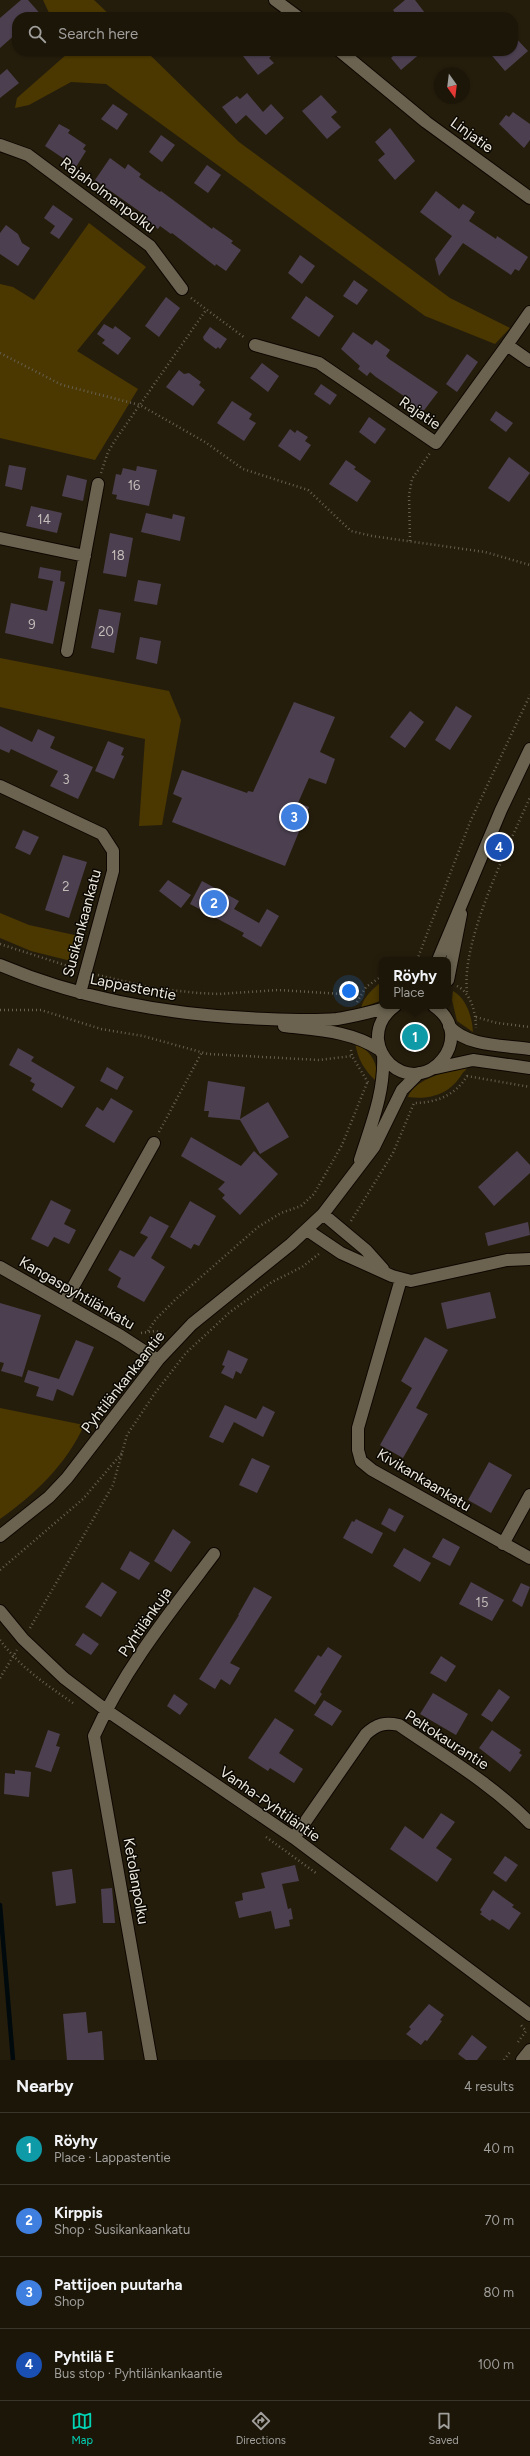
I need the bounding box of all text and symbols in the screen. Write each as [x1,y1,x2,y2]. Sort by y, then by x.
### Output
search box [12,12,518,56]
icon: search [26,23,48,45]
text: Search here [58,25,138,43]
north arrow [434,68,470,104]
street label: Linjatie [447,113,497,157]
street label: Rajaholmanpolku [57,153,159,237]
street label: Rajatie [396,393,444,433]
house number: 16 [128,478,140,493]
house number: 14 [37,512,51,527]
house number: 18 [111,548,125,563]
house number: 9 [28,617,36,632]
house number: 20 [98,624,114,639]
house number: 3 [62,772,70,787]
pin: 3 [281,802,307,832]
pin: 4 [486,832,512,862]
street label: Susikankaankatu [59,867,105,979]
house number: 2 [62,879,70,894]
pin: 2 [201,888,227,918]
popup [379,957,451,1009]
text: Röyhy [393,967,437,985]
street label: Lappastentie [88,970,178,1004]
your location [339,981,359,1001]
text: Place [393,985,424,1000]
pin: 1 [402,1022,428,1052]
street label: Kangaspyhtilänkatu [16,1253,138,1333]
street label: Pyhtilänkankaantie [78,1327,168,1437]
street label: Kivikankaankatu [374,1445,474,1515]
street label: Pyhtilänkuja [114,1584,176,1660]
house number: 15 [476,1595,488,1610]
street label: Peltokaurantie [402,1706,492,1774]
street label: Vanha-Pyhtiläntie [216,1763,324,1845]
street label: Ketolanpolku [120,1836,152,1926]
text: Nearby [16,2076,74,2096]
text: 4 results [464,2079,514,2094]
text: Röyhy [54,2132,98,2150]
text: 1 [26,2141,32,2156]
text: 40 m [483,2141,514,2156]
text: Place · Lappastentie [54,2150,171,2165]
text: Kirppis [54,2204,103,2222]
text: 2 [25,2213,33,2228]
text: 70 m [484,2213,514,2228]
text: Shop · Susikankaankatu [54,2222,190,2237]
text: Pattijoen puutarha [54,2276,183,2294]
text: 3 [25,2285,33,2300]
text: 80 m [483,2285,514,2300]
text: Shop [54,2294,84,2309]
text: Pyhtilä E [54,2348,114,2366]
text: 4 [25,2357,33,2372]
text: 100 m [478,2357,514,2372]
text: Bus stop · Pyhtilänkankaantie [54,2366,222,2381]
tab: Map [71,2410,93,2447]
tab: Directions [236,2410,286,2447]
tab: Saved [428,2410,459,2447]

